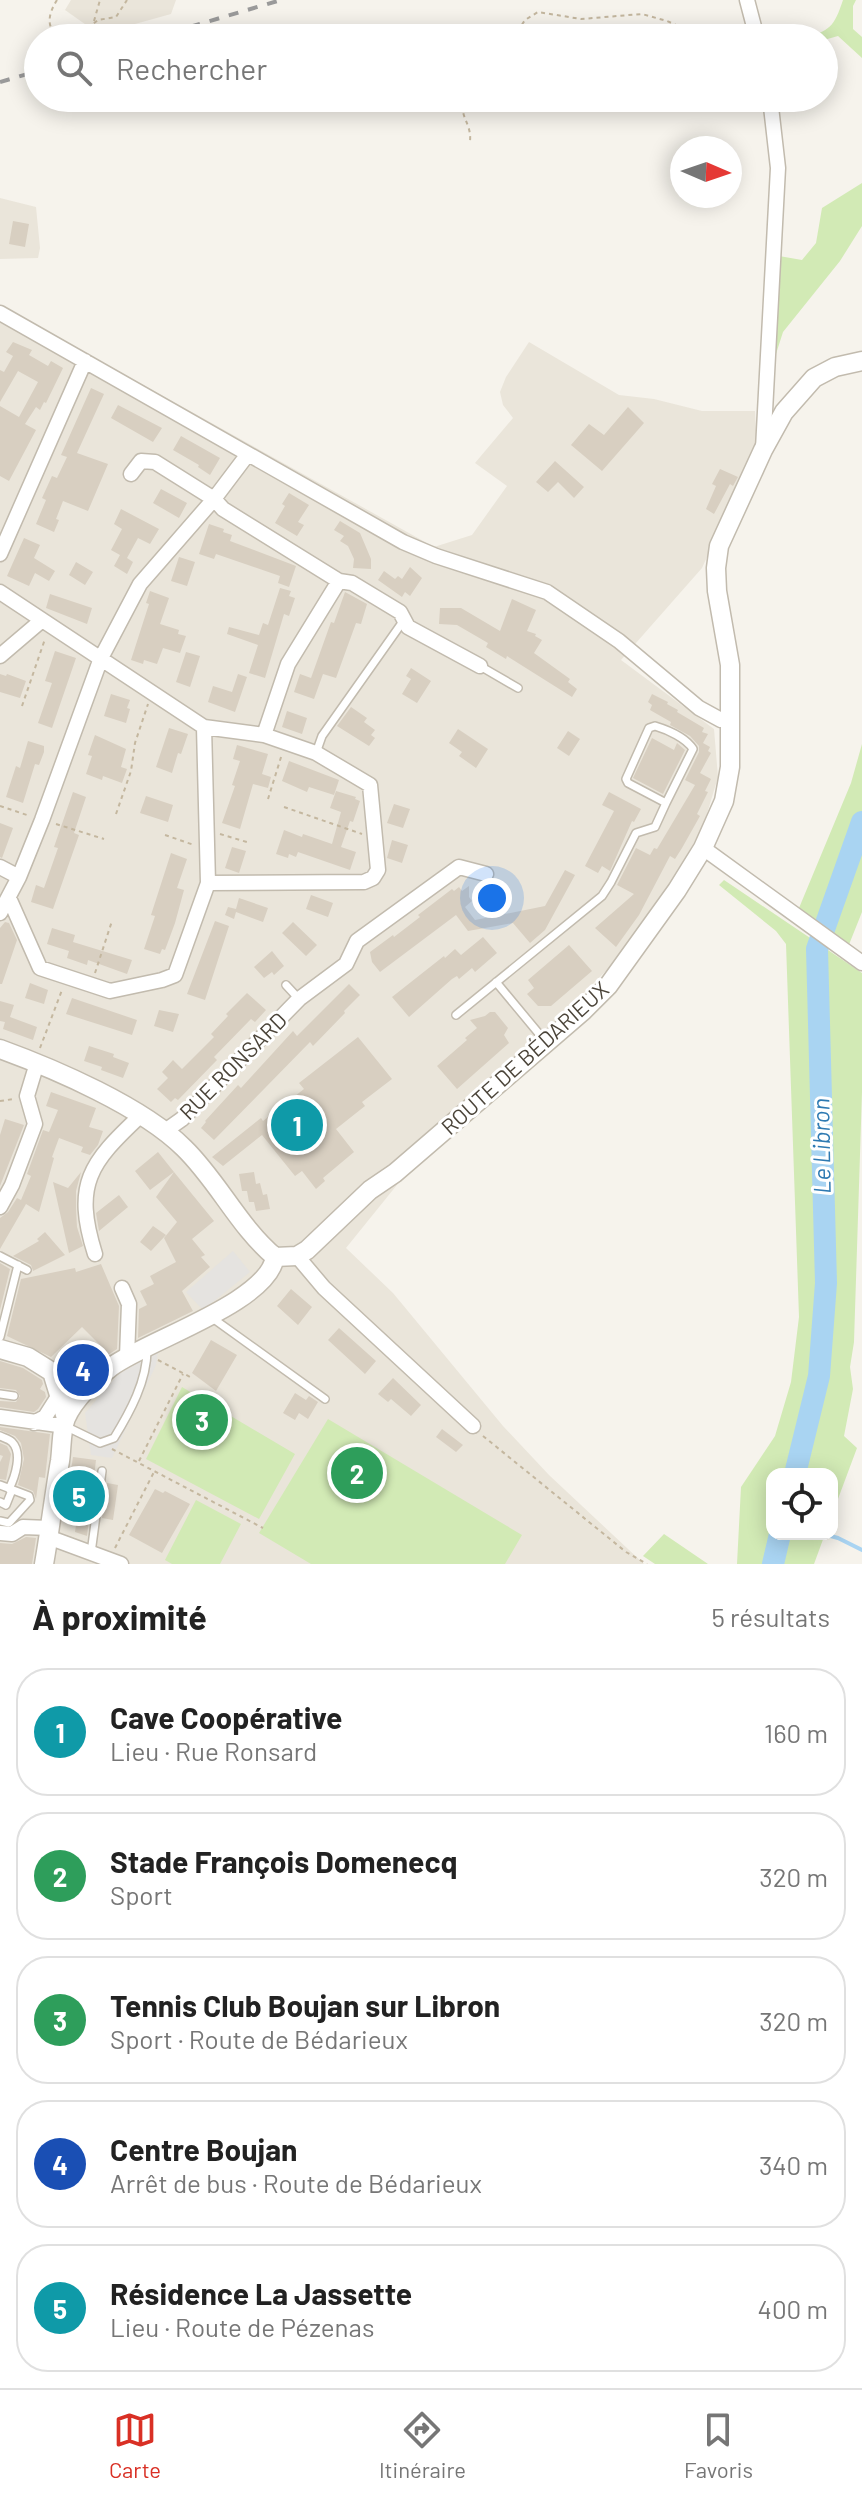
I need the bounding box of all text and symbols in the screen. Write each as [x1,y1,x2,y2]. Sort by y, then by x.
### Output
search box [24,24,838,112]
icon: search [52,46,96,90]
text: Rechercher [116,50,267,86]
north arrow [670,136,742,208]
your location [472,878,512,918]
street label: ROUTE DE BÉDARIEUX [435,975,613,1139]
street label: RUE RONSARD [173,1006,291,1124]
pin: 1 [271,1095,323,1155]
water label: Le Libron [805,1098,836,1194]
pin: 4 [57,1340,109,1400]
pin: 3 [176,1390,228,1450]
pin: 2 [331,1443,383,1503]
pin: 5 [53,1466,105,1526]
map controls [766,1468,838,1540]
button: locate [766,1468,838,1540]
text: À proximité [32,1596,207,1637]
text: 5 résultats [711,1601,830,1632]
text: Cave Coopérative [110,1699,342,1735]
text: 1 [55,1717,65,1748]
text: 160 m [764,1717,828,1748]
text: Lieu · Rue Ronsard [110,1735,317,1766]
text: Stade François Domenecq [110,1843,458,1879]
text: 2 [53,1861,67,1892]
text: 320 m [759,1861,828,1892]
text: Sport [110,1879,173,1910]
text: Tennis Club Boujan sur Libron [110,1987,500,2023]
text: 3 [53,2005,67,2036]
text: 320 m [759,2005,828,2036]
text: Sport · Route de Bédarieux [110,2023,408,2054]
text: Centre Boujan [110,2131,297,2167]
text: 4 [52,2149,68,2180]
text: 340 m [759,2149,828,2180]
text: Arrêt de bus · Route de Bédarieux [110,2167,482,2198]
text: Résidence La Jassette [110,2275,412,2311]
text: 5 [53,2293,67,2324]
text: 400 m [758,2293,828,2324]
text: Lieu · Route de Pézenas [110,2311,374,2342]
tab: Carte [109,2408,161,2482]
tab: Itinéraire [379,2408,466,2482]
tab: Favoris [684,2408,753,2482]

